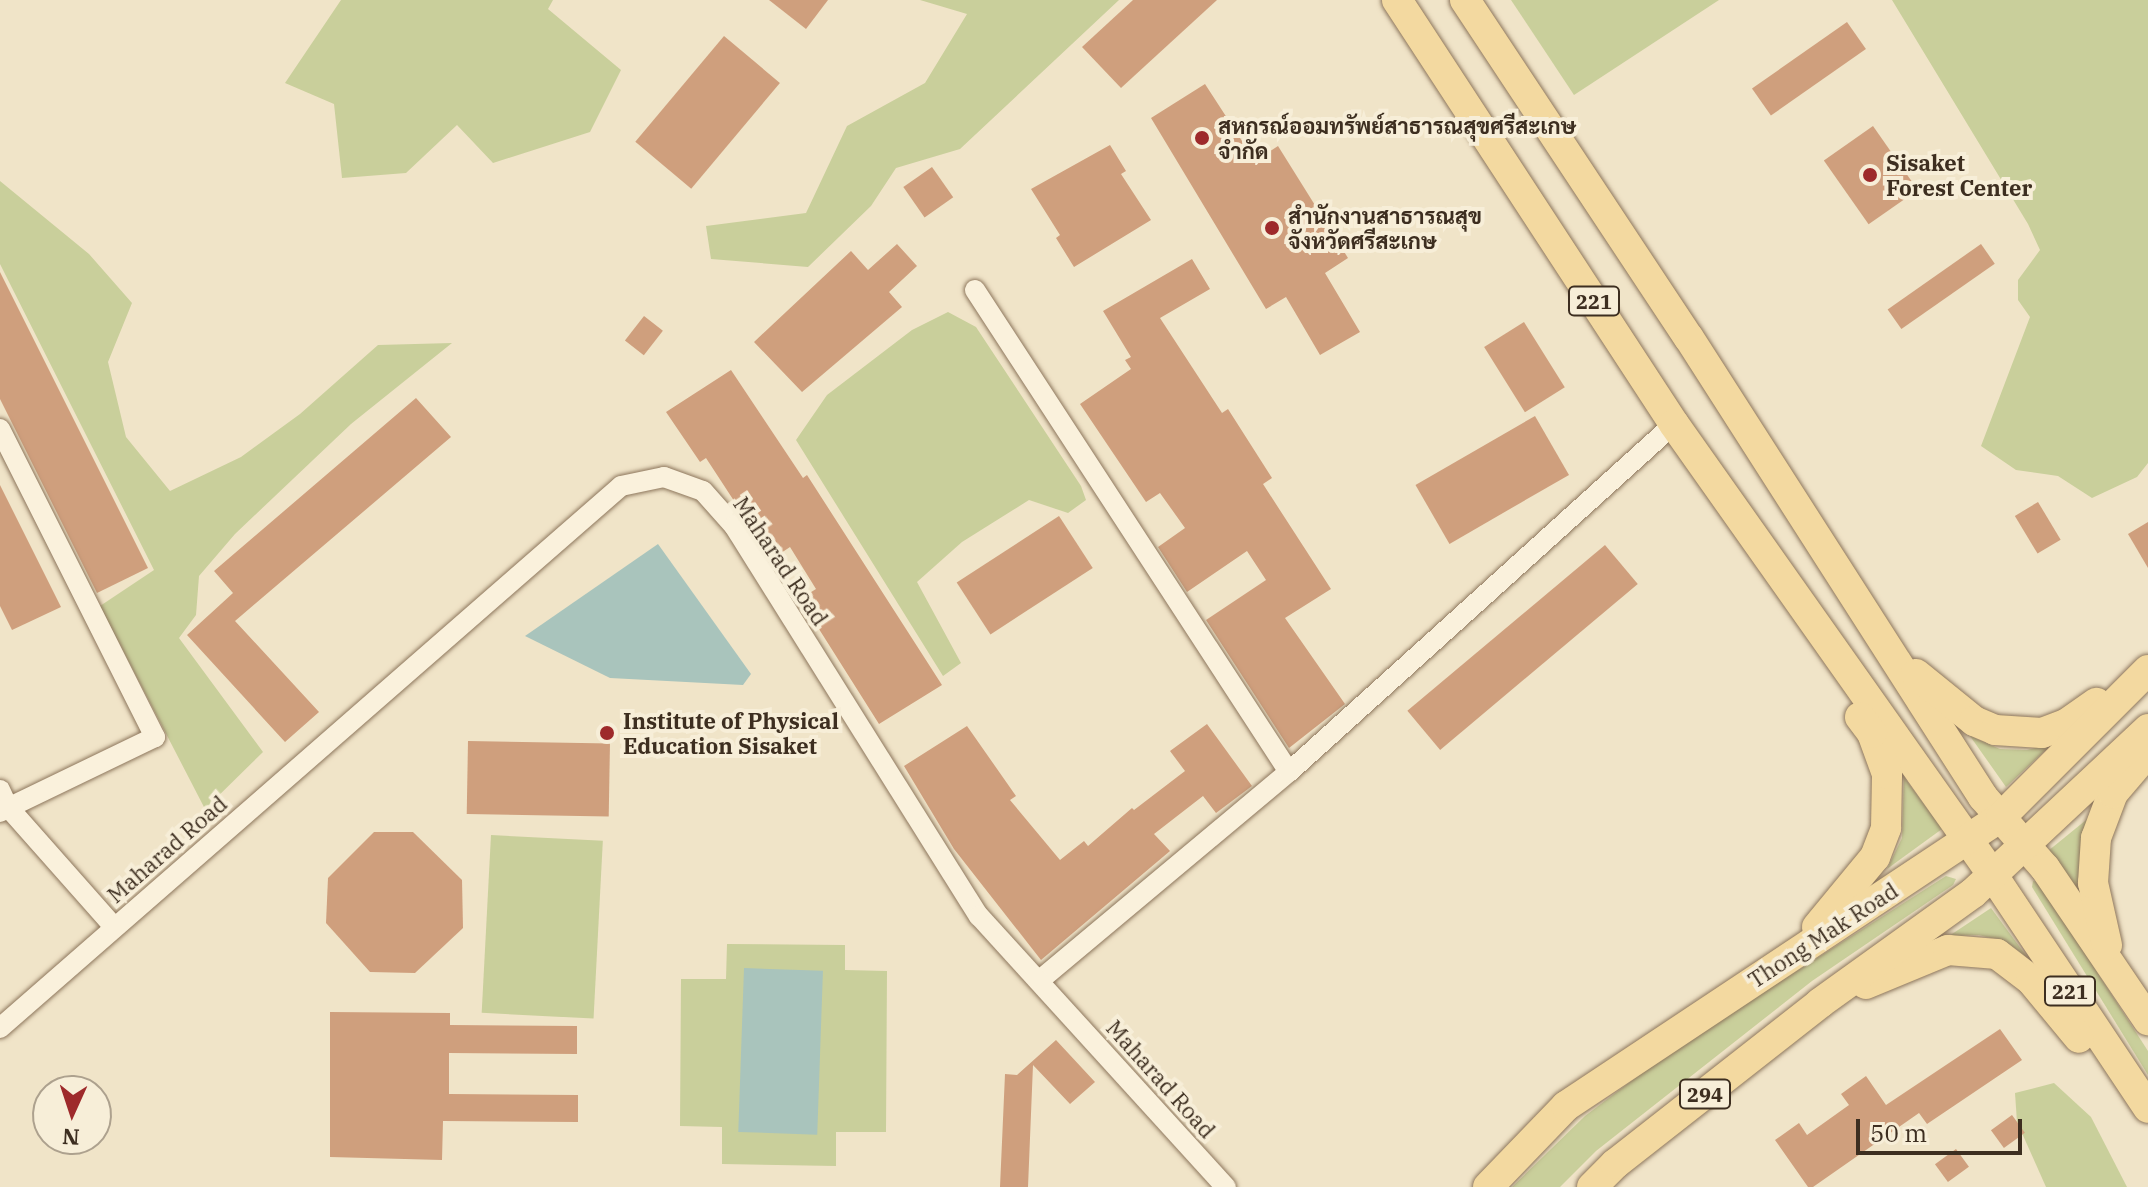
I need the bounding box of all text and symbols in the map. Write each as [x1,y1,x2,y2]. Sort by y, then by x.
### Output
place label: สหกรณ์ออมทรัพย์สาธารณสุขศรีสะเกษ จำกัด [1218,112,1576,164]
marker: สหกรณ์ออมทรัพย์สาธารณสุขศรีสะเกษ จำกัด [1193,129,1211,147]
place label: Sisaket Forest Center [1886,149,2032,200]
marker: Sisaket Forest Center [1861,166,1879,184]
place label: สำนักงานสาธารณสุข จังหวัดศรีสะเกษ [1288,202,1482,254]
marker: สำนักงานสาธารณสุข จังหวัดศรีสะเกษ [1263,219,1281,237]
road number: 221 [1568,285,1620,317]
street label: Maharad Road [728,492,834,630]
place label: Institute of Physical Education Sisaket [623,707,839,758]
marker: Institute of Physical Education Sisaket [598,724,616,742]
street label: Maharad Road [102,790,232,908]
street label: Thong Mak Road [1743,877,1903,993]
road number: 221 [2044,975,2096,1007]
street label: Maharad Road [1101,1015,1221,1143]
north arrow [32,1075,112,1155]
road number: 294 [1679,1078,1731,1110]
scale bar [1860,1103,2026,1153]
text: 50 m [1870,1117,1927,1149]
text: N [61,1123,80,1152]

